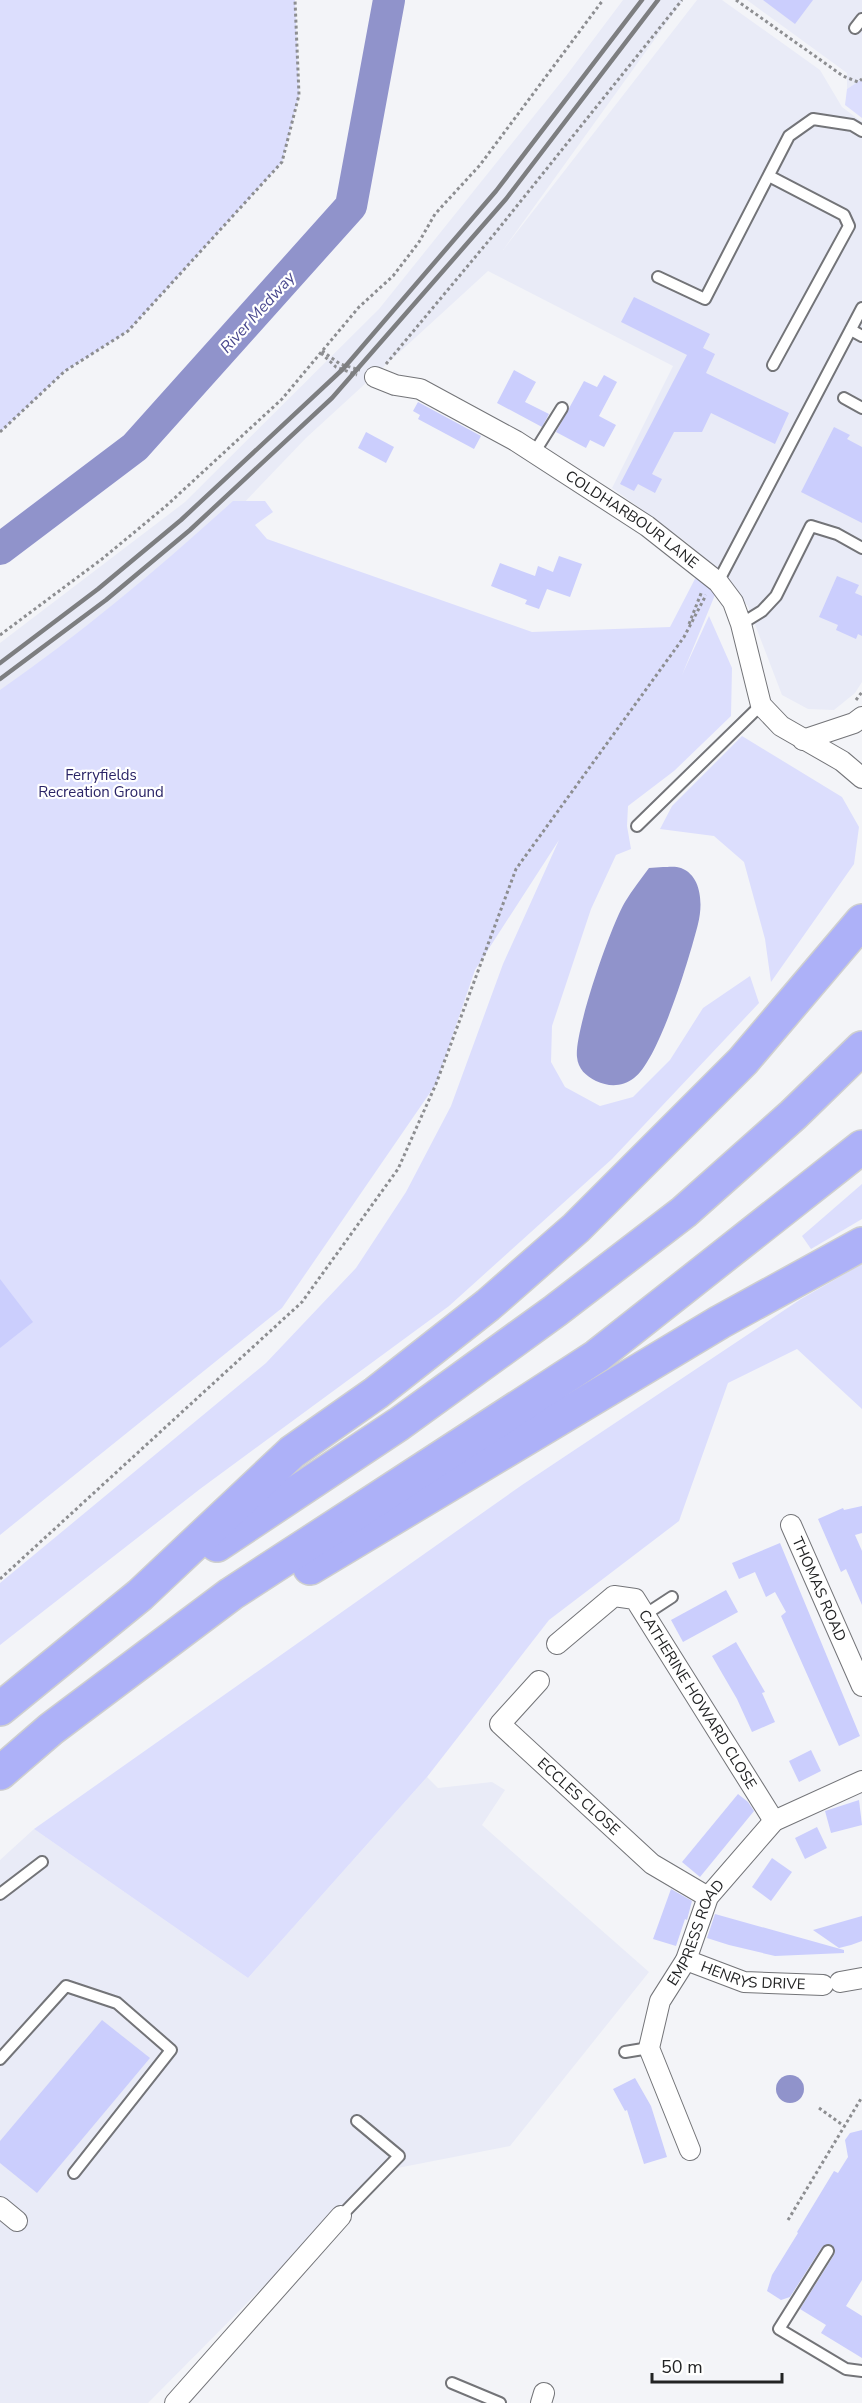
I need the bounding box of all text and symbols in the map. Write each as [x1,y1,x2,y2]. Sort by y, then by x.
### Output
water label: River Medway [215,267,301,358]
street label: COLDHARBOUR LANE [562,466,703,573]
park label: Ferryfields Recreation Ground [38,765,164,802]
street label: THOMAS ROAD [787,1534,851,1644]
street label: CATHERINE HOWARD CLOSE [634,1606,761,1793]
street label: ECCLES CLOSE [533,1753,624,1840]
street label: EMPRESS ROAD [662,1875,729,1989]
street label: HENRYS DRIVE [698,1956,806,1994]
scale bar [652,2346,782,2384]
text: 50 m [661,2355,703,2379]

